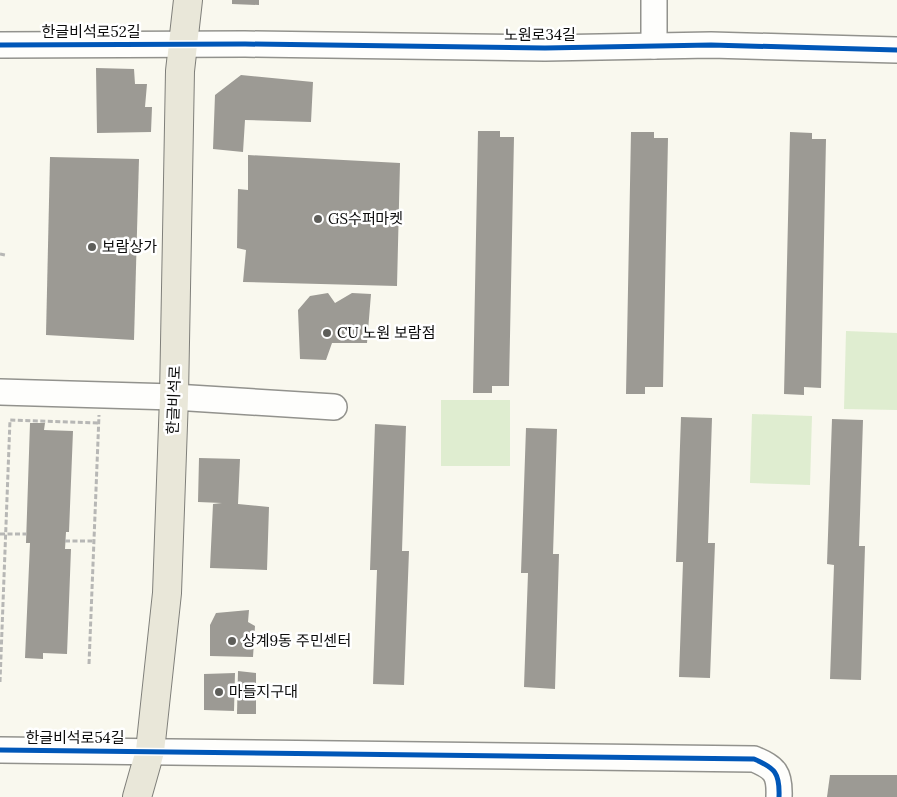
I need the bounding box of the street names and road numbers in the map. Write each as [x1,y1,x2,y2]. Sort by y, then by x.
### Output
street label: 한글비석로52길 [41,22,141,41]
street label: 노원로34길 [504,25,576,44]
street label: 한글비석로 [163,365,184,435]
street label: 한글비석로54길 [25,728,125,747]

